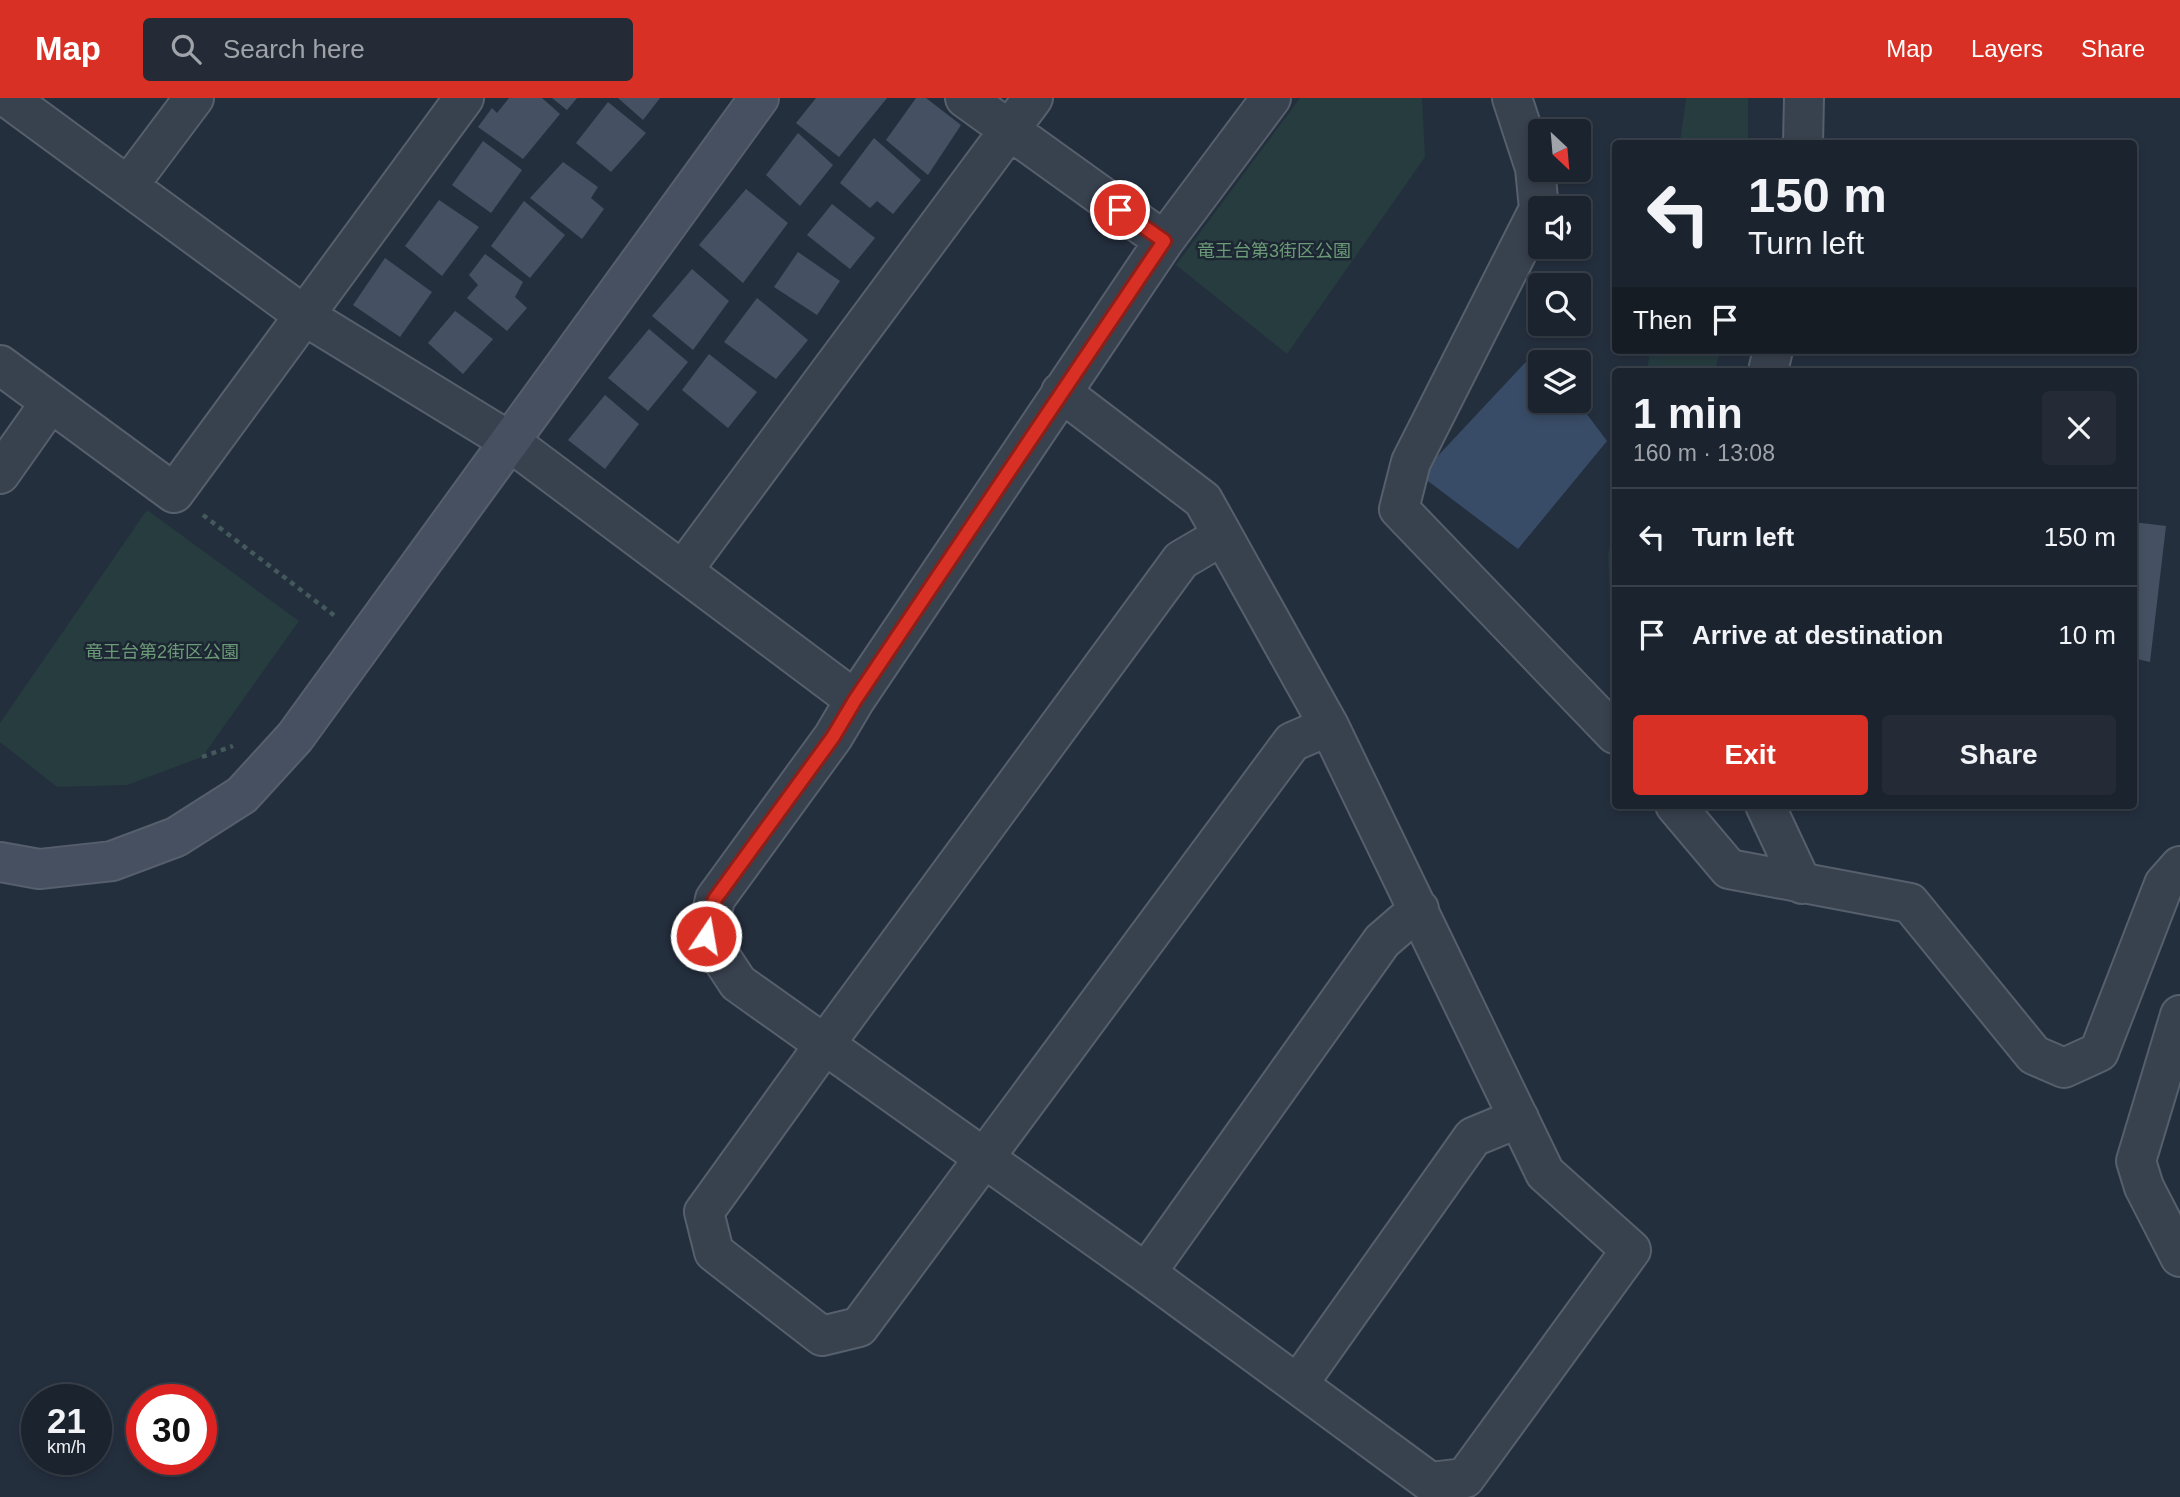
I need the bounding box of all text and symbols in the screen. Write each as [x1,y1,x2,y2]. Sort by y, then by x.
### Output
search box [143,18,633,81]
text: Map [35,30,101,67]
icon: search [167,30,205,68]
text: Search here [223,34,365,64]
text: Map [1886,35,1933,62]
text: Layers [1971,35,2043,62]
text: Share [2081,35,2145,62]
north arrow [1528,119,1591,182]
map controls [1528,119,1591,413]
icon: left [1633,168,1724,259]
text: 150 m [1748,168,1887,222]
pin [1090,180,1150,240]
icon: arrive [1101,191,1139,229]
button: sound [1528,196,1591,259]
text: Turn left [1748,225,1864,261]
park label: 竜王台第3街区公園 [1197,241,1351,261]
button: search [1528,273,1591,336]
icon: arrive [1706,301,1744,339]
text: Then [1633,305,1692,335]
button: layers [1528,350,1591,413]
text: 1 min [1633,390,1743,437]
button: close [2042,391,2116,465]
text: 160 m · 13:08 [1633,440,1775,466]
icon: left [1633,518,1671,556]
text: Turn left [1692,522,1794,552]
text: 150 m [2044,522,2116,552]
icon: arrive [1633,616,1671,654]
text: Arrive at destination [1692,620,1943,650]
text: 10 m [2058,620,2116,650]
park label: 竜王台第2街区公園 [85,642,239,662]
button: Exit [1633,715,1868,795]
button: Share [1882,715,2116,795]
position arrow [669,899,743,973]
speed limit sign: 30 [126,1384,217,1475]
text: 21 [47,1401,86,1440]
text: km/h [47,1437,86,1457]

